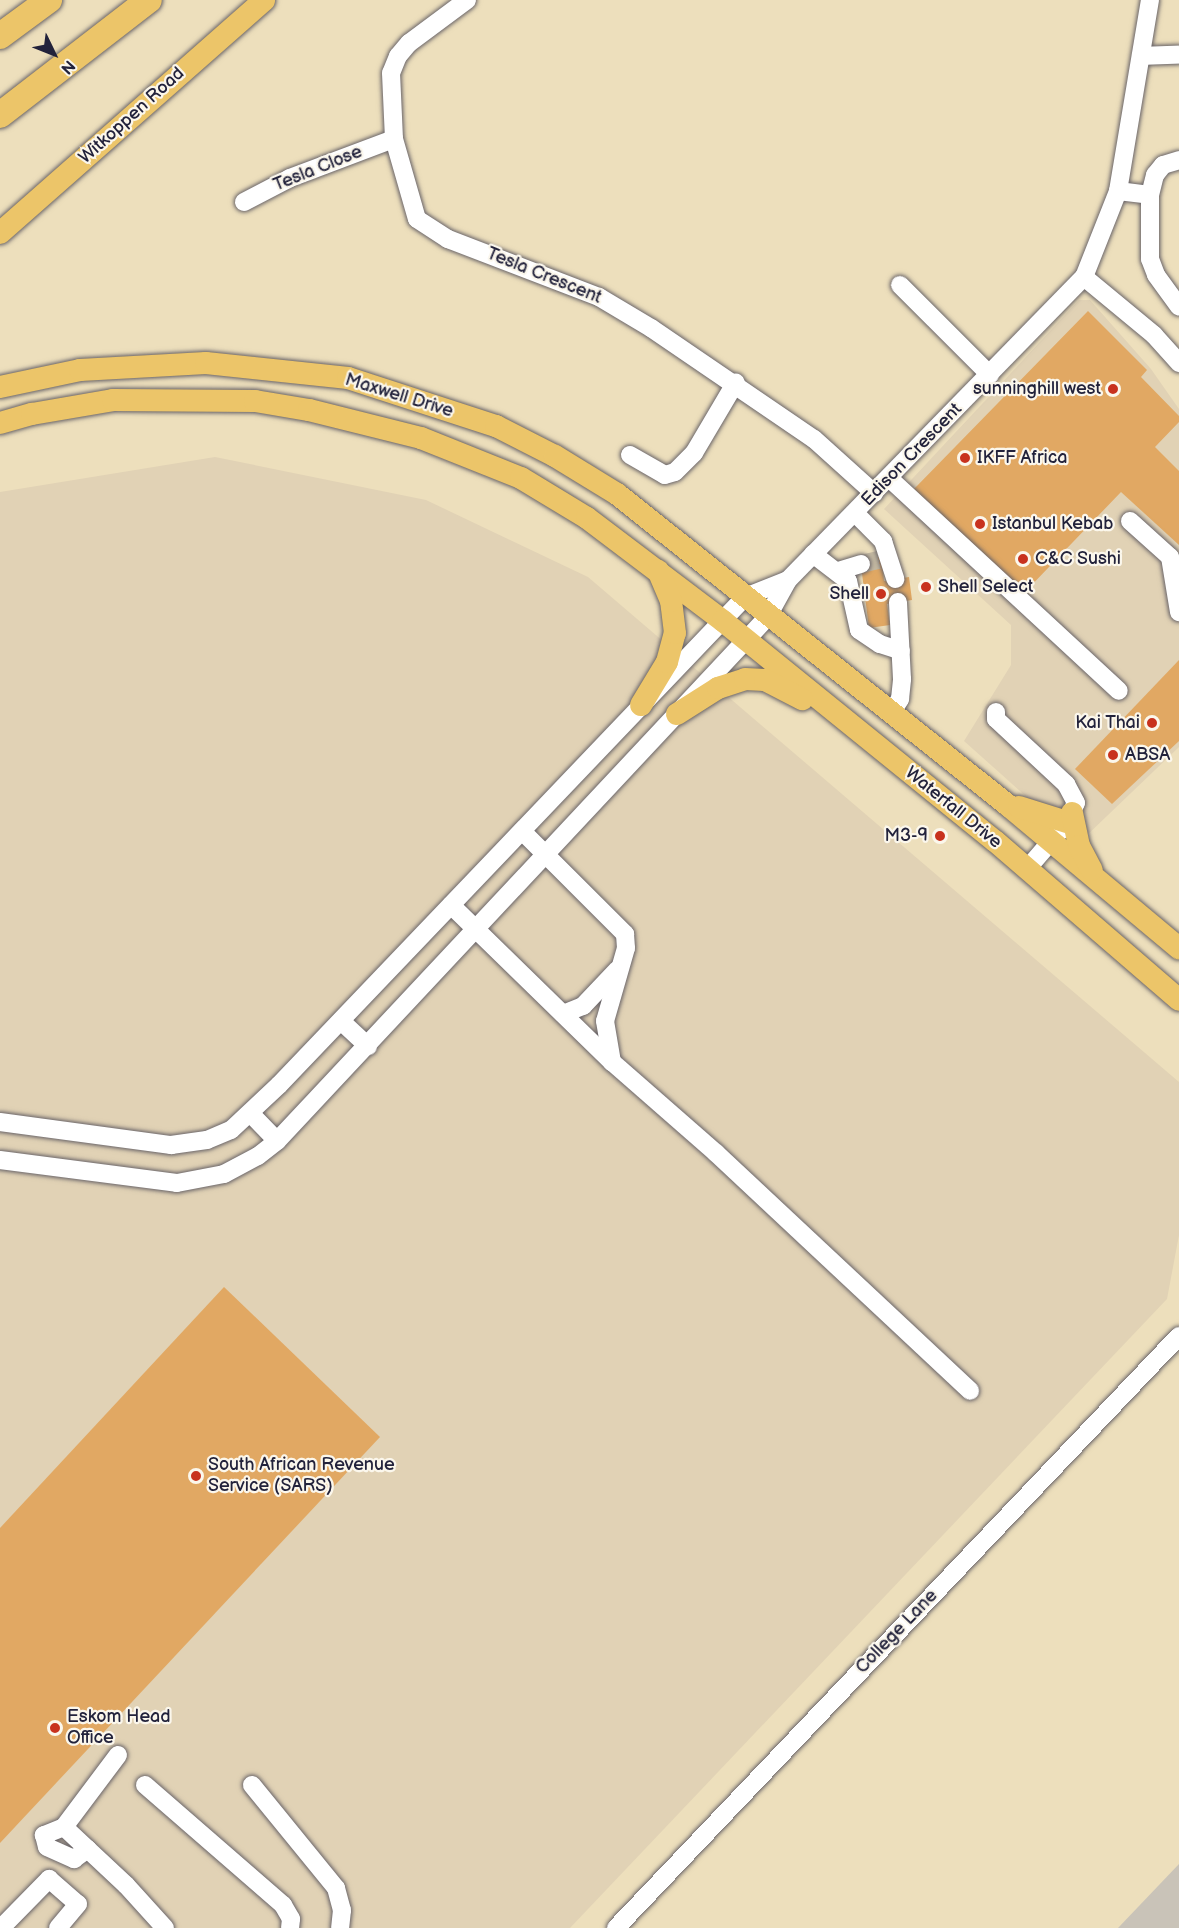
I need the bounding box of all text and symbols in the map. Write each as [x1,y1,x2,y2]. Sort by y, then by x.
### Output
north arrow [24,24,84,84]
text: N [56,56,79,77]
street label: Witkoppen Road [75,63,189,169]
street label: Tesla Close [270,141,366,197]
street label: Tesla Crescent [483,243,605,309]
street label: Maxwell Drive [342,369,456,423]
place label: sunninghill west [973,378,1101,400]
marker: sunninghill west [1106,382,1120,396]
street label: Edison Crescent [857,399,967,511]
place label: IKFF Africa [977,447,1068,469]
marker: IKFF Africa [958,451,972,465]
place label: Istanbul Kebab [992,513,1113,535]
marker: Istanbul Kebab [973,517,987,531]
place label: C&C Sushi [1035,548,1121,570]
marker: C&C Sushi [1016,552,1030,566]
place label: Shell Select [938,576,1034,598]
marker: Shell Select [919,580,933,594]
place label: Shell [829,583,869,605]
marker: Shell [874,587,888,601]
place label: Kai Thai [1075,712,1140,734]
marker: Kai Thai [1145,716,1159,730]
place label: ABSA [1125,744,1170,766]
marker: ABSA [1106,748,1120,762]
street label: Waterfall Drive [900,762,1006,854]
place label: M3-9 [884,825,928,847]
marker: M3-9 [933,829,947,843]
place label: South African Revenue Service (SARS) [208,1455,395,1498]
marker: South African Revenue Service (SARS) [189,1469,203,1483]
street label: College Lane [852,1586,942,1678]
place label: Eskom Head Office [67,1707,171,1750]
marker: Eskom Head Office [48,1721,62,1735]

